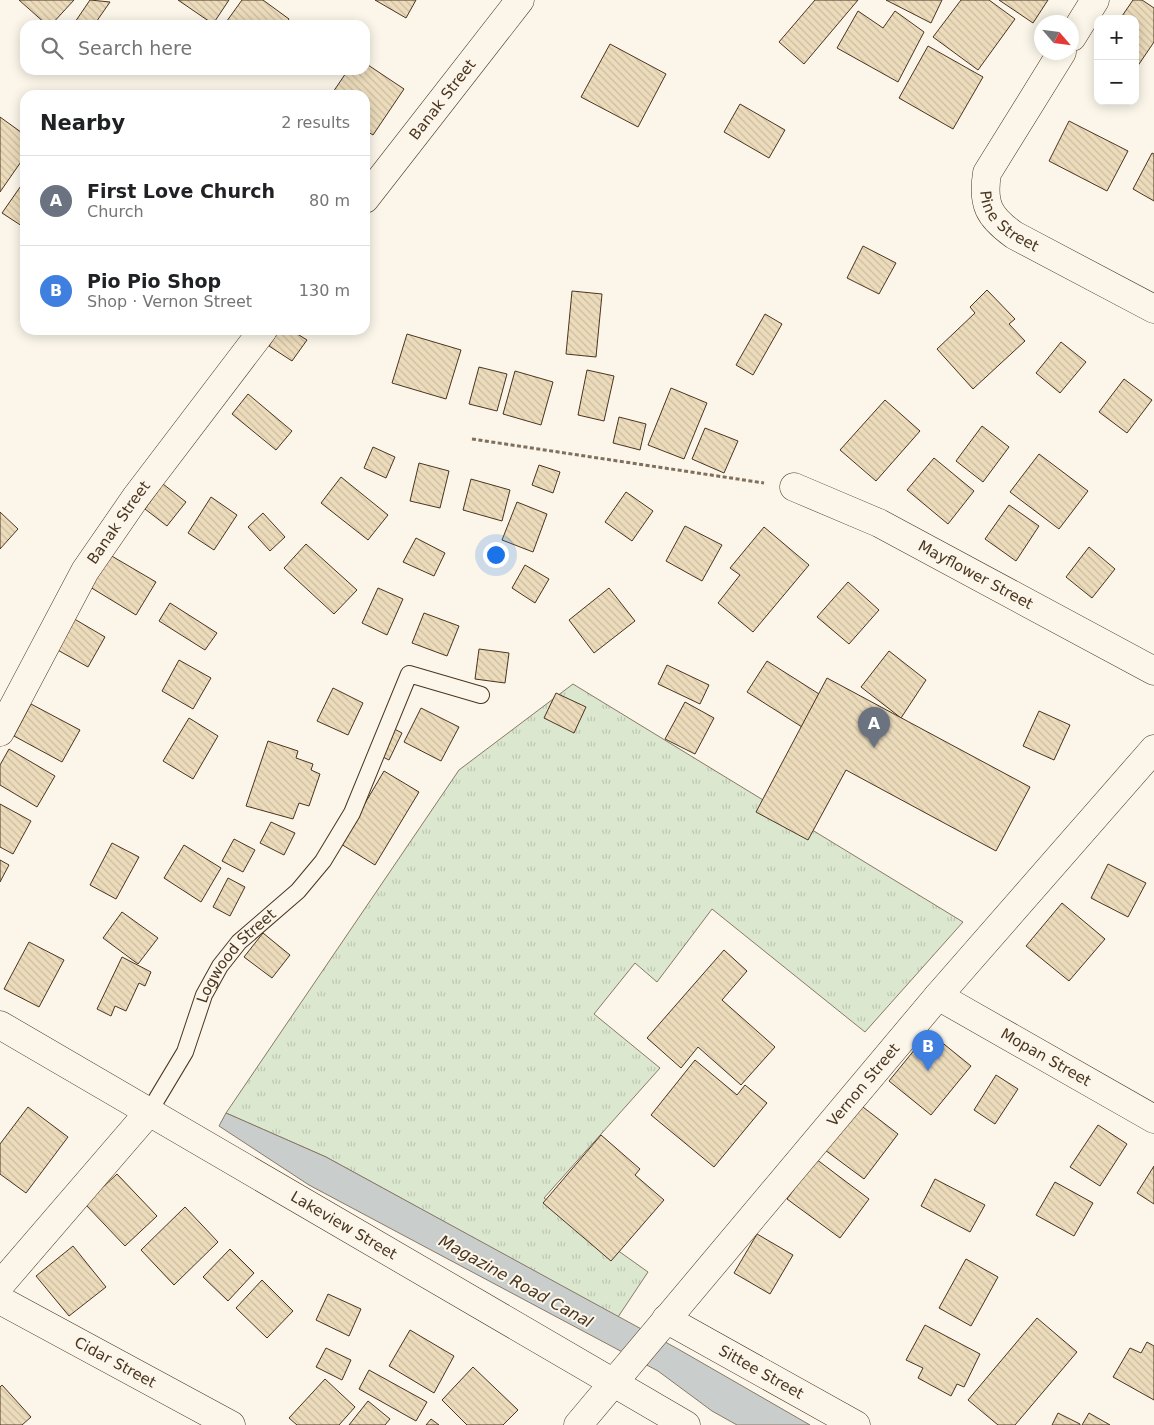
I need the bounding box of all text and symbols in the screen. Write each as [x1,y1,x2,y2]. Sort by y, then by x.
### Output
north arrow [1034,15,1079,60]
map controls [1094,15,1139,105]
button: + [1094,15,1139,60]
search box [20,20,370,75]
icon: search [38,34,66,62]
text: Search here [78,37,192,59]
street label: Banak Street [405,56,479,144]
button: − [1094,60,1139,105]
text: Nearby [40,111,125,135]
text: 2 results [281,113,350,132]
text: First Love Church [87,180,275,202]
street label: Pine Street [976,190,1042,256]
text: A [50,191,62,210]
text: 80 m [309,191,350,210]
text: Church [87,202,144,221]
text: Pio Pio Shop [87,270,221,292]
text: B [50,281,62,300]
text: 130 m [299,281,350,300]
text: Shop · Vernon Street [87,292,252,311]
street label: Banak Street [83,477,154,568]
street label: Mayflower Street [915,537,1036,613]
your location [483,542,509,568]
pin: A [858,707,890,748]
street label: Logwood Street [193,905,280,1005]
street label: Mopan Street [998,1025,1094,1090]
pin: B [912,1030,944,1071]
street label: Vernon Street [823,1040,903,1130]
street label: Lakeview Street [287,1187,400,1264]
water label: Magazine Road Canal [436,1231,596,1332]
street label: Cidar Street [71,1333,159,1392]
street label: Sittee Street [716,1341,807,1403]

